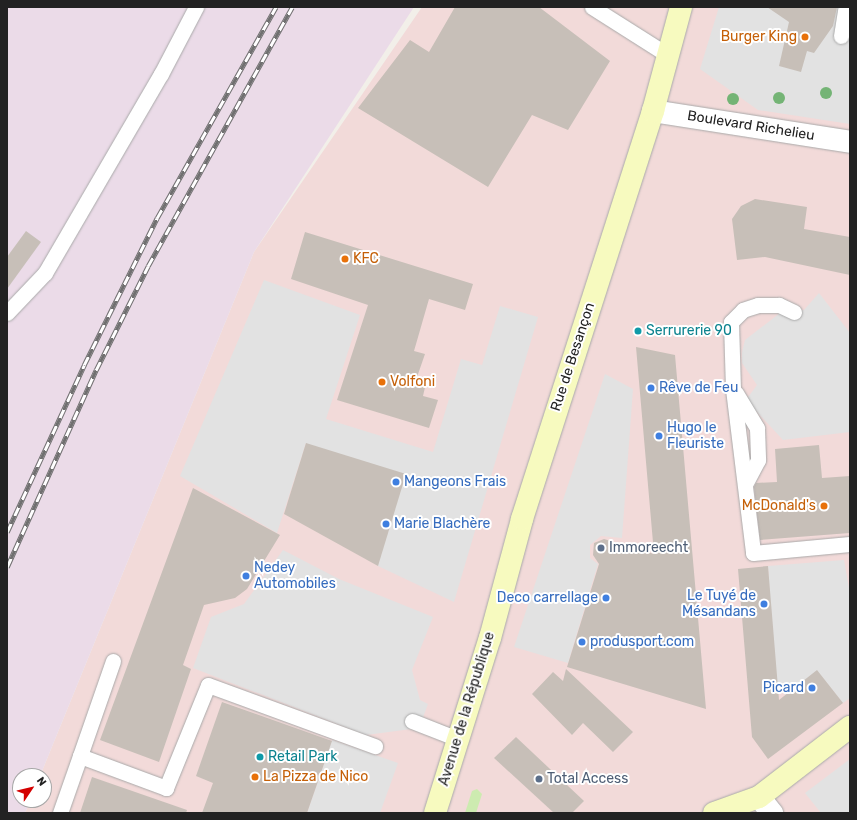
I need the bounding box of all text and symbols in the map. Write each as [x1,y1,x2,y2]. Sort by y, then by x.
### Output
place label: Burger King [720,29,797,45]
marker: Burger King [800,32,810,42]
street label: Boulevard Richelieu [686,108,816,144]
place label: KFC [353,251,379,267]
marker: KFC [340,254,350,264]
street label: Rue de Besançon [548,301,598,413]
place label: Serrurerie 90 [646,323,732,339]
marker: Serrurerie 90 [633,326,643,336]
place label: Volfoni [390,374,435,390]
marker: Volfoni [377,377,387,387]
place label: Rêve de Feu [659,380,738,396]
marker: Rêve de Feu [646,383,656,393]
place label: Hugo le Fleuriste [667,420,724,452]
marker: Hugo le Fleuriste [654,431,664,441]
place label: Mangeons Frais [404,474,506,490]
marker: Mangeons Frais [391,477,401,487]
place label: McDonald's [742,498,816,514]
marker: McDonald's [819,501,829,511]
place label: Marie Blachère [394,516,490,532]
marker: Marie Blachère [381,519,391,529]
place label: Immoreecht [609,540,688,556]
marker: Immoreecht [596,543,606,553]
place label: Nedey Automobiles [254,560,336,592]
marker: Nedey Automobiles [241,571,251,581]
place label: Le Tuyé de Mésandans [682,588,756,620]
place label: Deco carrellage [497,590,598,606]
marker: Deco carrellage [601,593,611,603]
marker: Le Tuyé de Mésandans [759,599,769,609]
street label: Avenue de la République [436,630,498,788]
place label: produsport.com [590,634,694,650]
marker: produsport.com [577,637,587,647]
place label: Picard [763,680,804,696]
marker: Picard [807,683,817,693]
place label: Retail Park [268,749,337,765]
marker: Retail Park [255,752,265,762]
north arrow [12,768,52,808]
place label: La Pizza de Nico [263,769,368,785]
place label: Total Access [547,771,629,787]
marker: La Pizza de Nico [250,772,260,782]
text: N [34,774,49,788]
marker: Total Access [534,774,544,784]

